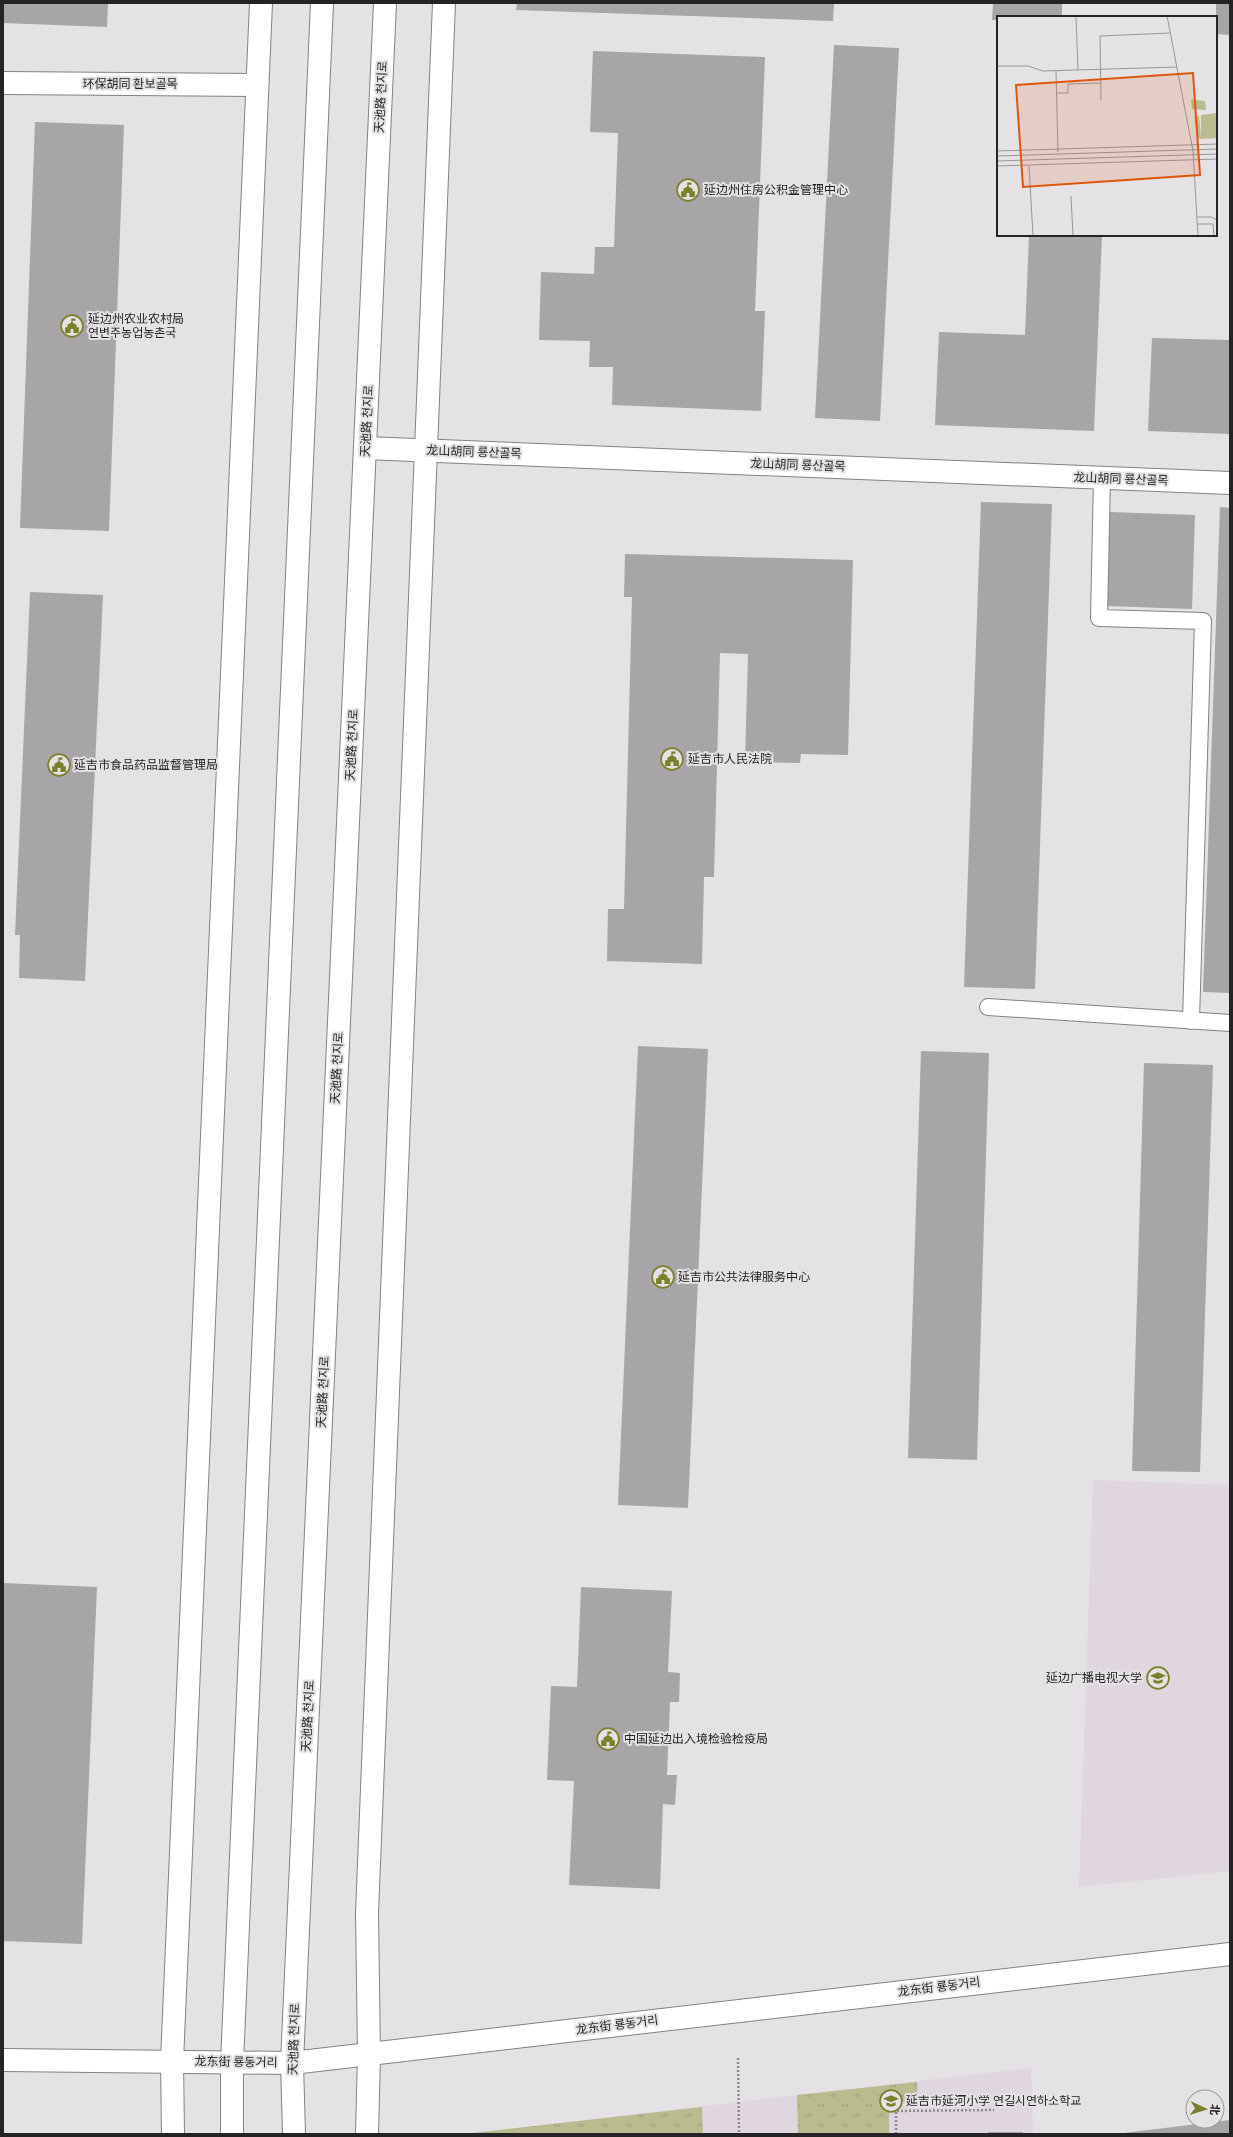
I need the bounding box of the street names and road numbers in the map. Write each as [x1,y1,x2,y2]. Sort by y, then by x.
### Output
street label: 天池路 천지로 [372,61,390,133]
street label: 环保胡同 환보골목 [82,77,178,91]
street label: 天池路 천지로 [358,385,376,457]
street label: 龙山胡同 룡산골목 [426,443,522,461]
street label: 龙山胡同 룡산골목 [750,456,846,474]
street label: 龙山胡同 룡산골목 [1073,470,1169,488]
street label: 天池路 천지로 [343,709,361,781]
street label: 天池路 천지로 [328,1032,346,1104]
street label: 天池路 천지로 [314,1356,332,1428]
street label: 天池路 천지로 [299,1680,317,1752]
street label: 龙东街 룡동거리 [897,1975,981,1999]
street label: 天池路 천지로 [286,2003,302,2075]
street label: 龙东街 룡동거리 [575,2013,659,2037]
street label: 龙东街 룡동거리 [194,2054,278,2070]

